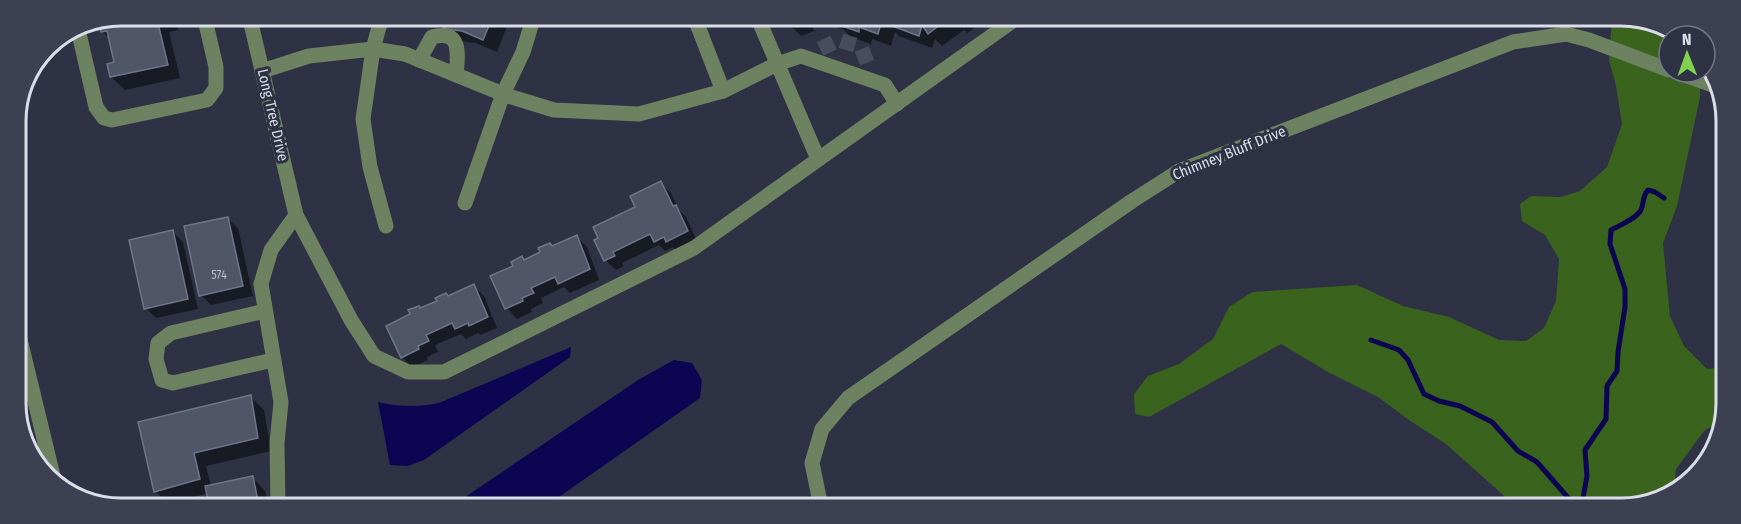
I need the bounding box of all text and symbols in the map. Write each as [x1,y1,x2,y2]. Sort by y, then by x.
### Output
north arrow [1657,24,1717,84]
text: N [1682,30,1692,49]
street label: Long Tree Drive [254,67,292,163]
street label: Chimney Bluff Drive [1170,122,1288,184]
house number: 574 [211,268,227,282]

